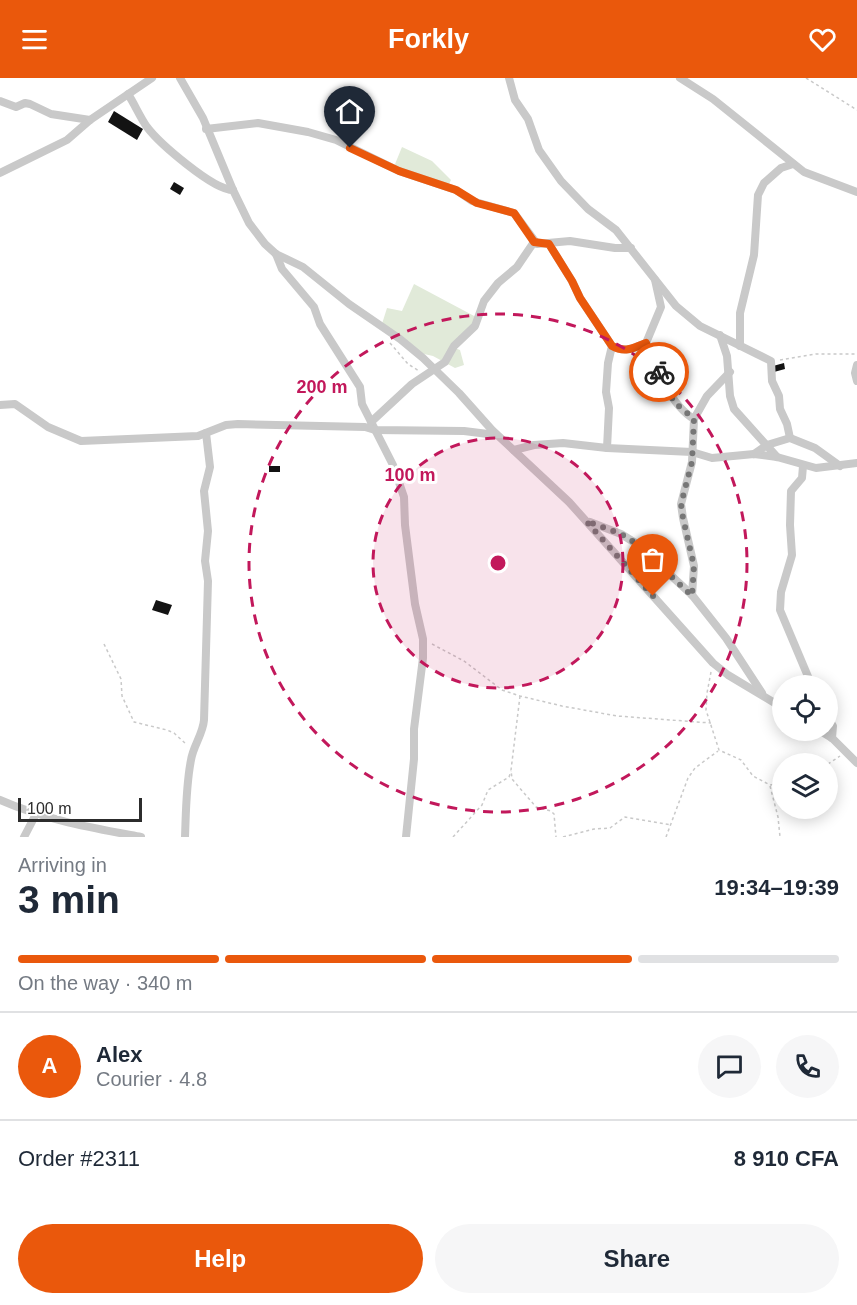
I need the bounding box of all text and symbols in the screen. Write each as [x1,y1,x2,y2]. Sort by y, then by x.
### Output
icon: menu [18,23,51,56]
icon: heart [806,23,839,56]
text: Forkly [388,24,469,54]
pin [324,86,375,148]
icon: home [333,95,366,128]
courier [629,342,689,402]
icon: bike [643,356,676,389]
text: 200 m [296,377,348,397]
text: 100 m [384,465,436,485]
pin [627,534,678,596]
icon: bag [636,543,669,576]
centre of rings [488,553,508,573]
map controls [772,675,838,819]
button: locate [772,675,838,741]
button: layers [772,753,838,819]
scale bar [18,795,142,822]
text: 100 m [27,800,71,817]
text: Arriving in [18,854,107,876]
text: 19:34–19:39 [714,875,839,900]
text: 3 min [18,878,120,921]
text: On the way · 340 m [18,972,193,994]
button: chat [698,1035,761,1098]
button: phone [776,1035,839,1098]
text: Alex [96,1042,142,1067]
text: A [42,1053,57,1078]
text: Courier · 4.8 [96,1068,207,1090]
text: Order #2311 [18,1146,140,1171]
text: 8 910 CFA [734,1146,839,1171]
button: Help [18,1224,423,1293]
button: Share [435,1224,839,1293]

